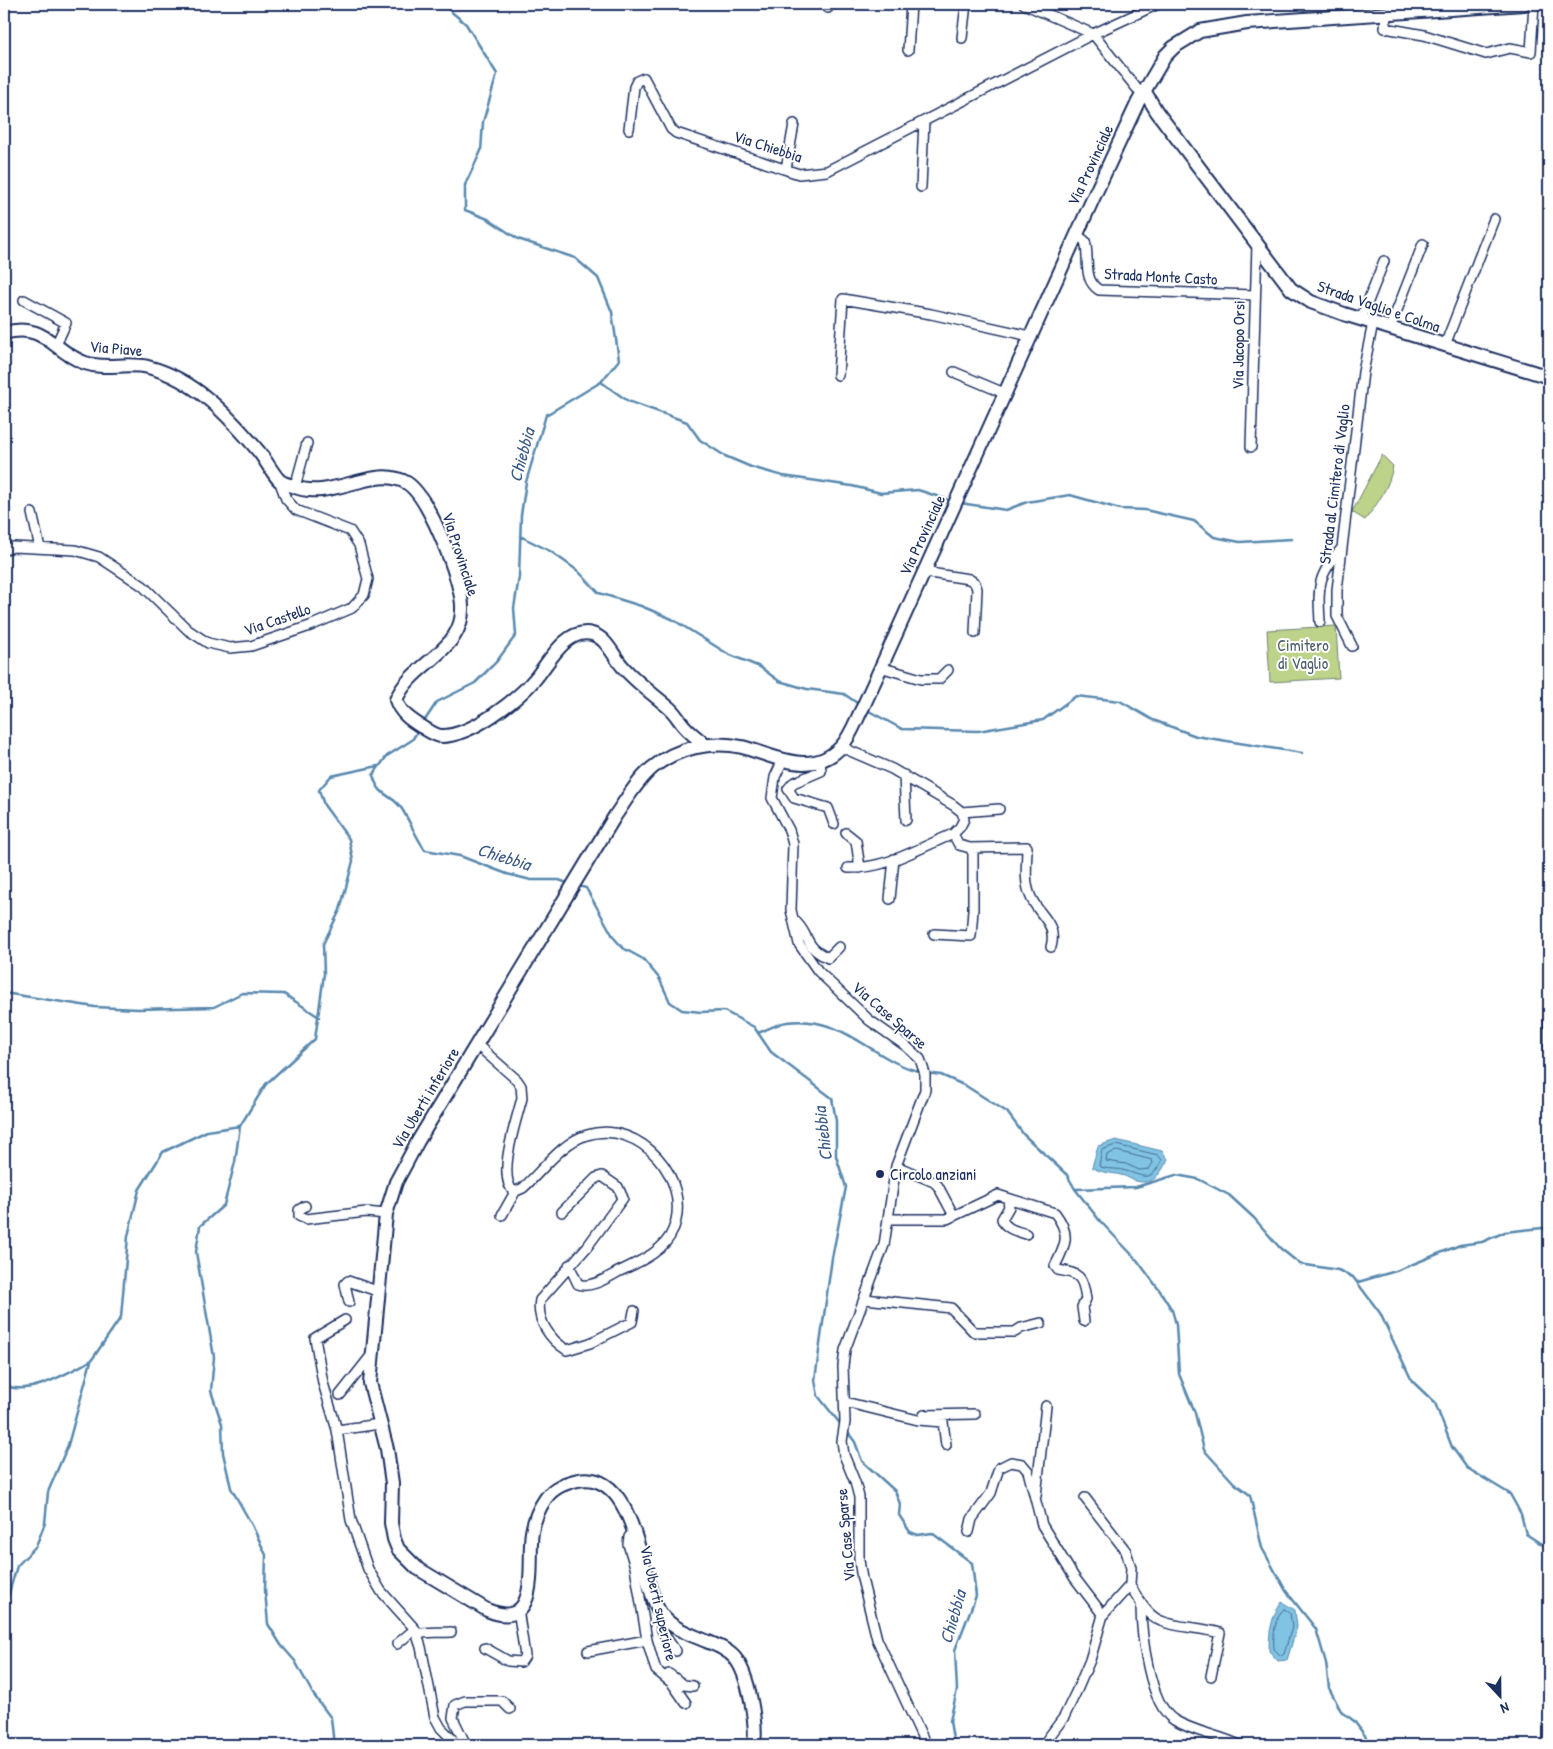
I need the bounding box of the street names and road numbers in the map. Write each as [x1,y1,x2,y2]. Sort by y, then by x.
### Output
street label: Via Provinciale [1062,120,1119,209]
street label: Via Chiebbia [731,125,805,167]
street label: Strada Monte Casto [1104,262,1219,290]
street label: Strada Vaglio e Colma [1315,275,1443,337]
street label: Via Jacopo Orsi [1226,300,1250,390]
street label: Via Piave [89,335,144,361]
street label: Strada al Cimitero di Vaglio [1313,402,1355,565]
street label: Via Provinciale [894,490,951,579]
street label: Via Provinciale [437,509,485,599]
street label: Via Castello [241,597,314,641]
street label: Via Case Sparse [848,976,933,1054]
street label: Via Uberti inferiore [386,1043,464,1153]
street label: Via Case Sparse [830,1487,860,1582]
street label: Via Uberti superiore [635,1543,683,1663]

